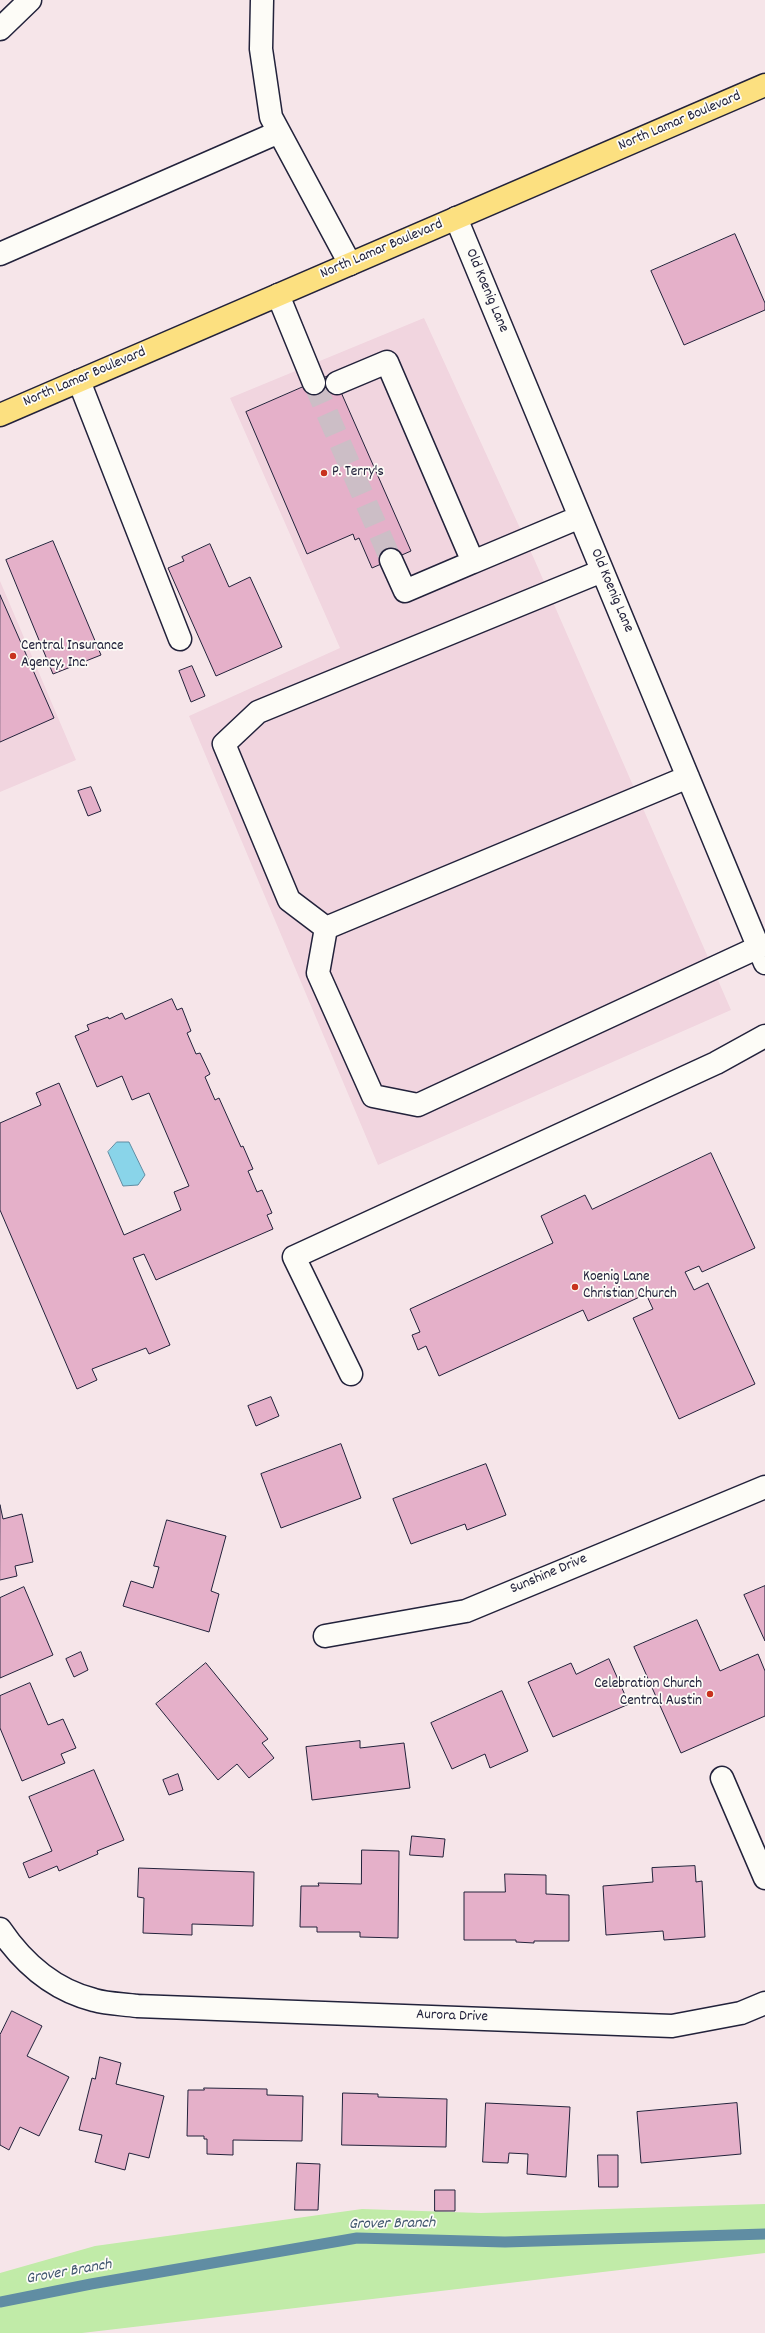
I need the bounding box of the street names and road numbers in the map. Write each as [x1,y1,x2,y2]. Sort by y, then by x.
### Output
street label: North Lamar Boulevard [616,88,744,156]
street label: North Lamar Boulevard [318,216,446,284]
street label: Old Koenig Lane [460,246,512,336]
street label: North Lamar Boulevard [21,344,149,412]
street label: Old Koenig Lane [585,546,637,636]
street label: Sunshine Drive [508,1551,590,1599]
street label: Aurora Drive [416,2007,488,2027]

